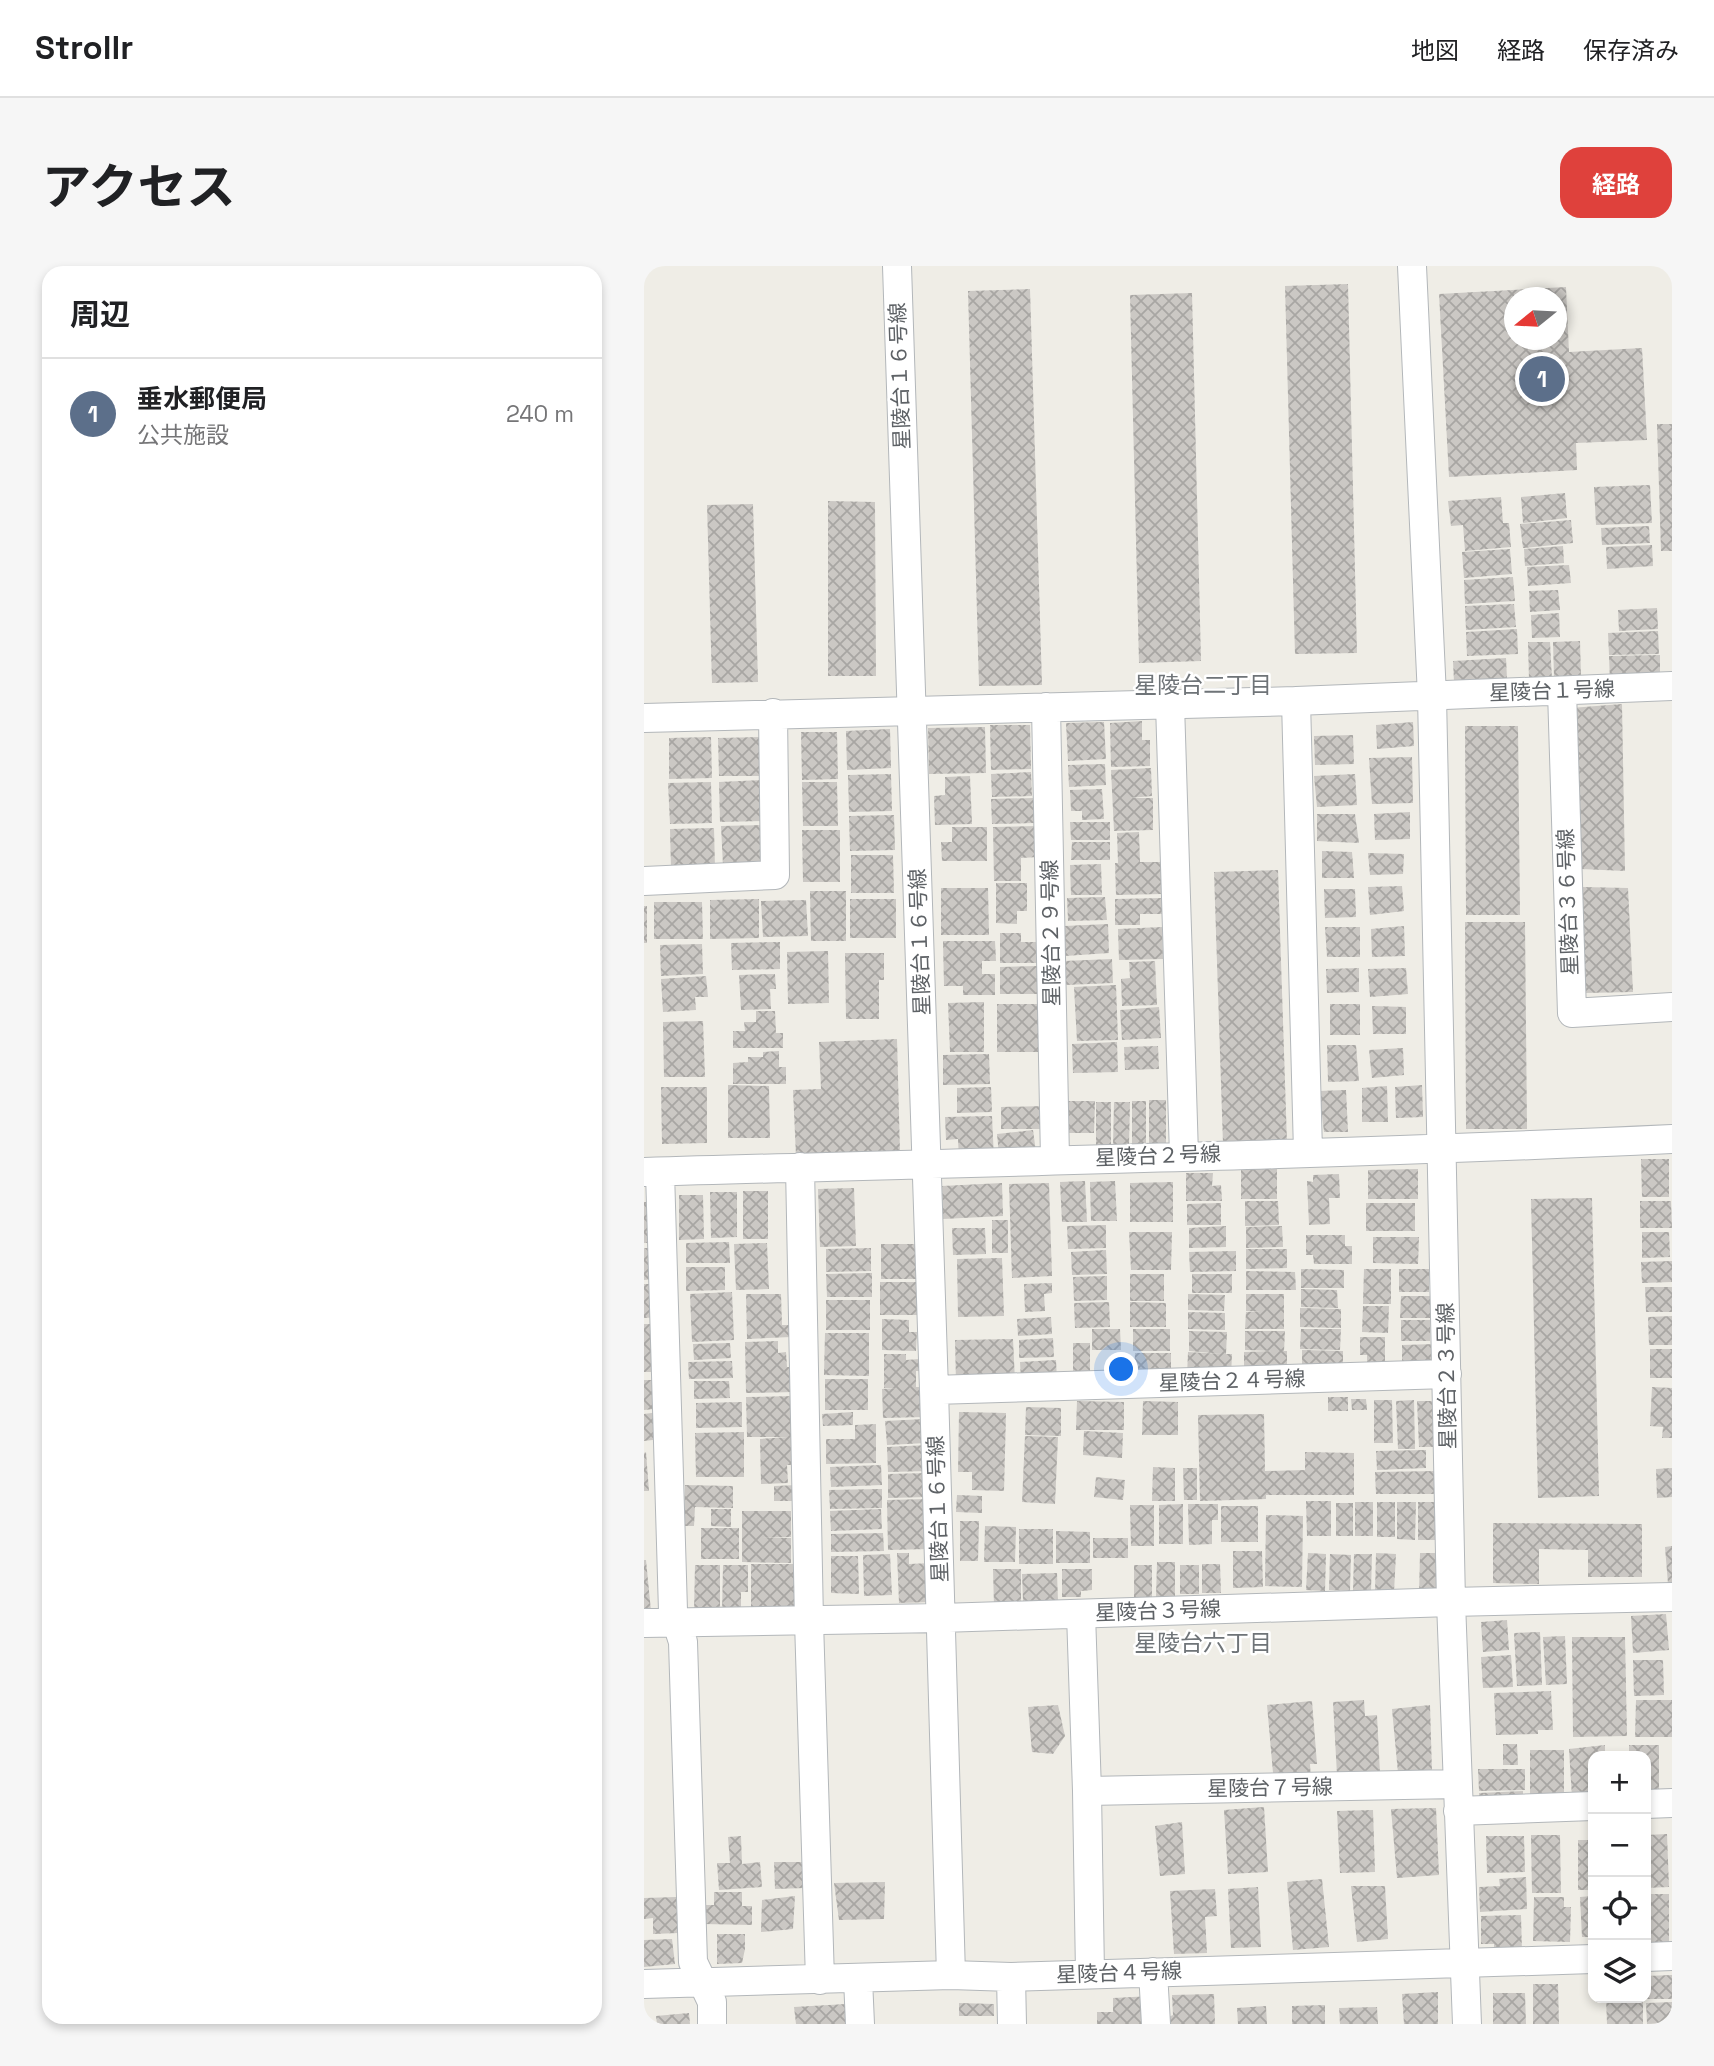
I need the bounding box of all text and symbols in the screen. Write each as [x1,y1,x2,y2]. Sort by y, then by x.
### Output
text: Strollr [35,27,133,69]
text: 地図 [1411,35,1459,66]
text: 経路 [1497,35,1545,66]
text: 保存済み [1583,35,1679,66]
button: 経路 [1560,147,1672,218]
text: アクセス [42,156,236,218]
north arrow [1504,287,1567,350]
text: 周辺 [70,295,130,334]
street label: 星陵台１６号線 [883,302,916,450]
pin: 1 [1519,353,1565,405]
text: 垂水郵便局 [137,382,267,416]
text: 1 [88,399,98,429]
text: 240 m [506,399,574,429]
text: 公共施設 [137,420,229,450]
district label: 星陵台二丁目 [1134,670,1272,700]
street label: 星陵台１号線 [1489,675,1615,706]
street label: 星陵台３６号線 [1551,828,1584,976]
street label: 星陵台２９号線 [1036,859,1065,1007]
street label: 星陵台１６号線 [903,868,936,1016]
street label: 星陵台２号線 [1095,1140,1221,1171]
street label: 星陵台２３号線 [1432,1302,1461,1450]
your location [1104,1352,1138,1386]
street label: 星陵台２４号線 [1158,1364,1306,1397]
street label: 星陵台１６号線 [921,1435,954,1583]
street label: 星陵台３号線 [1095,1595,1221,1626]
district label: 星陵台六丁目 [1134,1628,1272,1658]
map controls [1588,1751,1651,2003]
button: + [1588,1751,1651,1814]
street label: 星陵台７号線 [1207,1773,1333,1802]
button: − [1588,1814,1651,1877]
button: locate [1588,1877,1651,1940]
button: layers [1588,1940,1651,2003]
street label: 星陵台４号線 [1056,1957,1182,1988]

